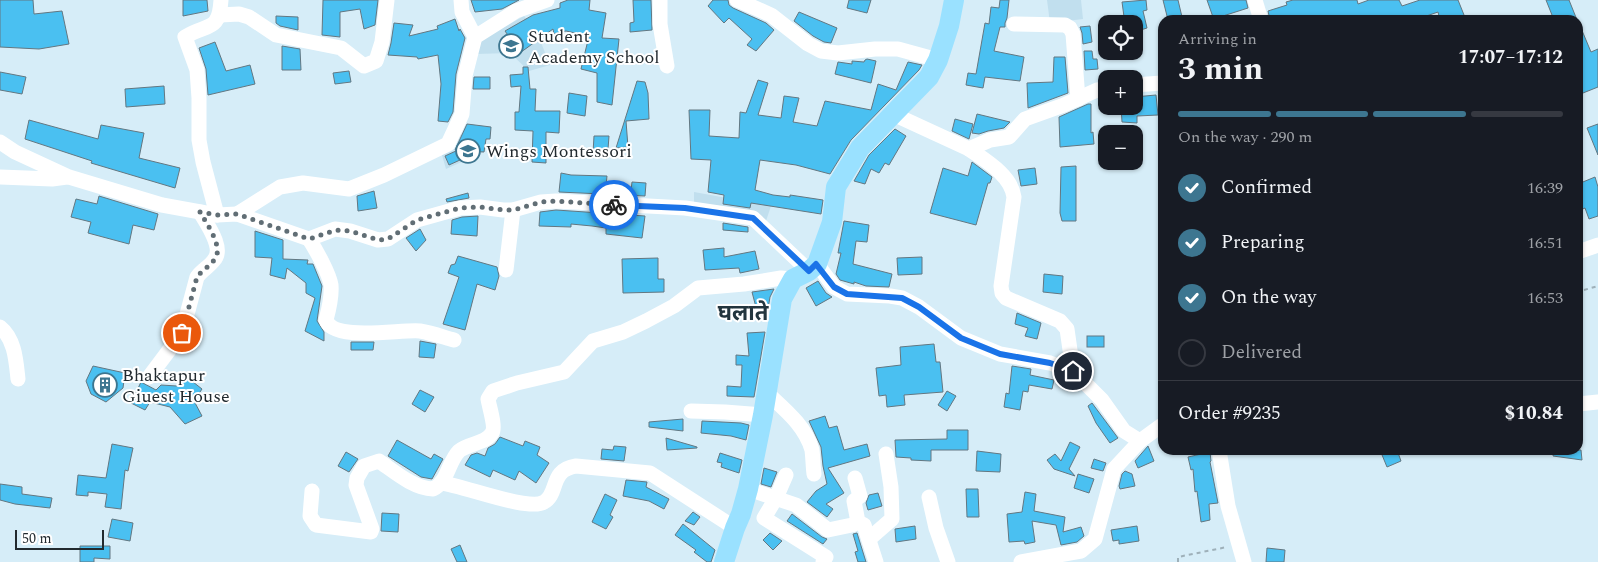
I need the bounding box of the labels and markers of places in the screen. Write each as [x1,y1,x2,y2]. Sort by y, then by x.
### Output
place label: Student Academy School [528,23,660,71]
school or university icon: Student Academy School [498,33,524,59]
school or university icon: Wings Montessori [455,138,481,164]
place label: Wings Montessori [486,138,632,165]
pin [161,312,203,354]
pin [1052,350,1094,392]
place label: Bhaktapur Giuest House [122,362,230,410]
building icon: Bhaktapur Giuest House [92,372,118,398]

